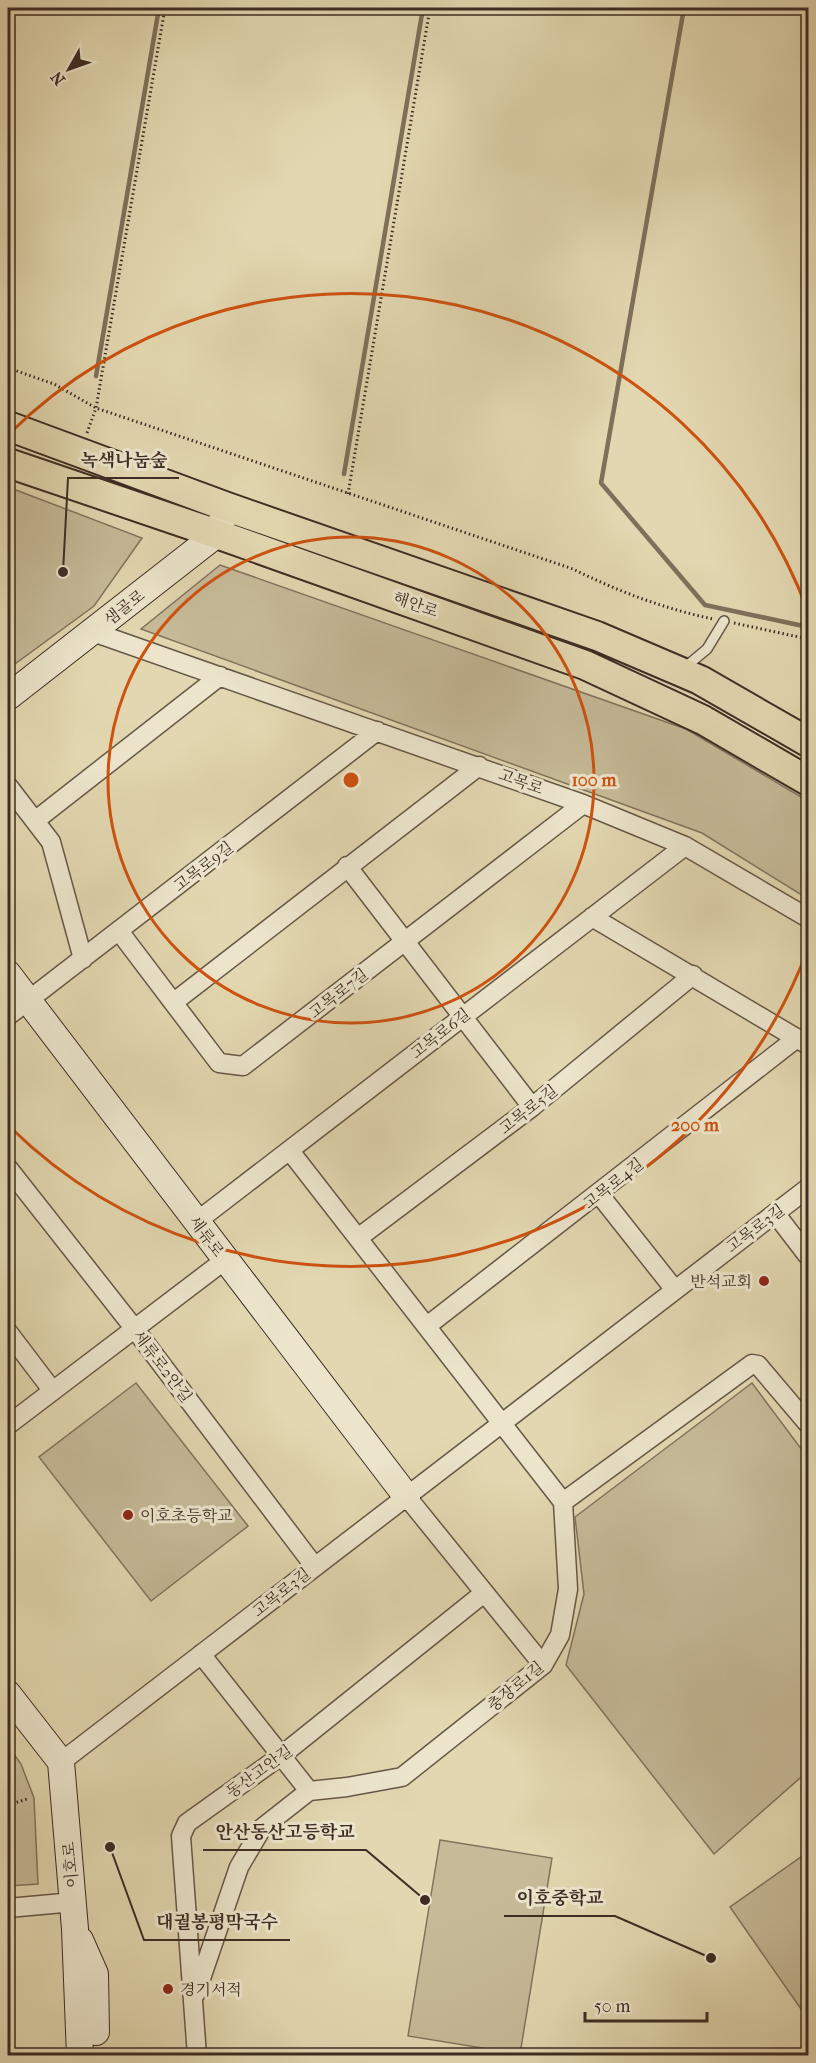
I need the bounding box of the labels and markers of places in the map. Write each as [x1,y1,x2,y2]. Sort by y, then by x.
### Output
callout: 녹색나눔숲 [68,442,179,478]
centre of rings [341,770,361,790]
place label: 반석교회 [690,1272,752,1291]
marker: 반석교회 [757,1274,771,1288]
place label: 이호초등학교 [140,1506,233,1525]
marker: 이호초등학교 [121,1508,135,1522]
callout: 안산동산고등학교 [203,1814,366,1850]
callout: 이호중학교 [504,1880,615,1916]
callout: 대궐봉평막국수 [144,1904,290,1940]
place label: 경기서적 [180,1980,242,1999]
marker: 경기서적 [161,1982,175,1996]

